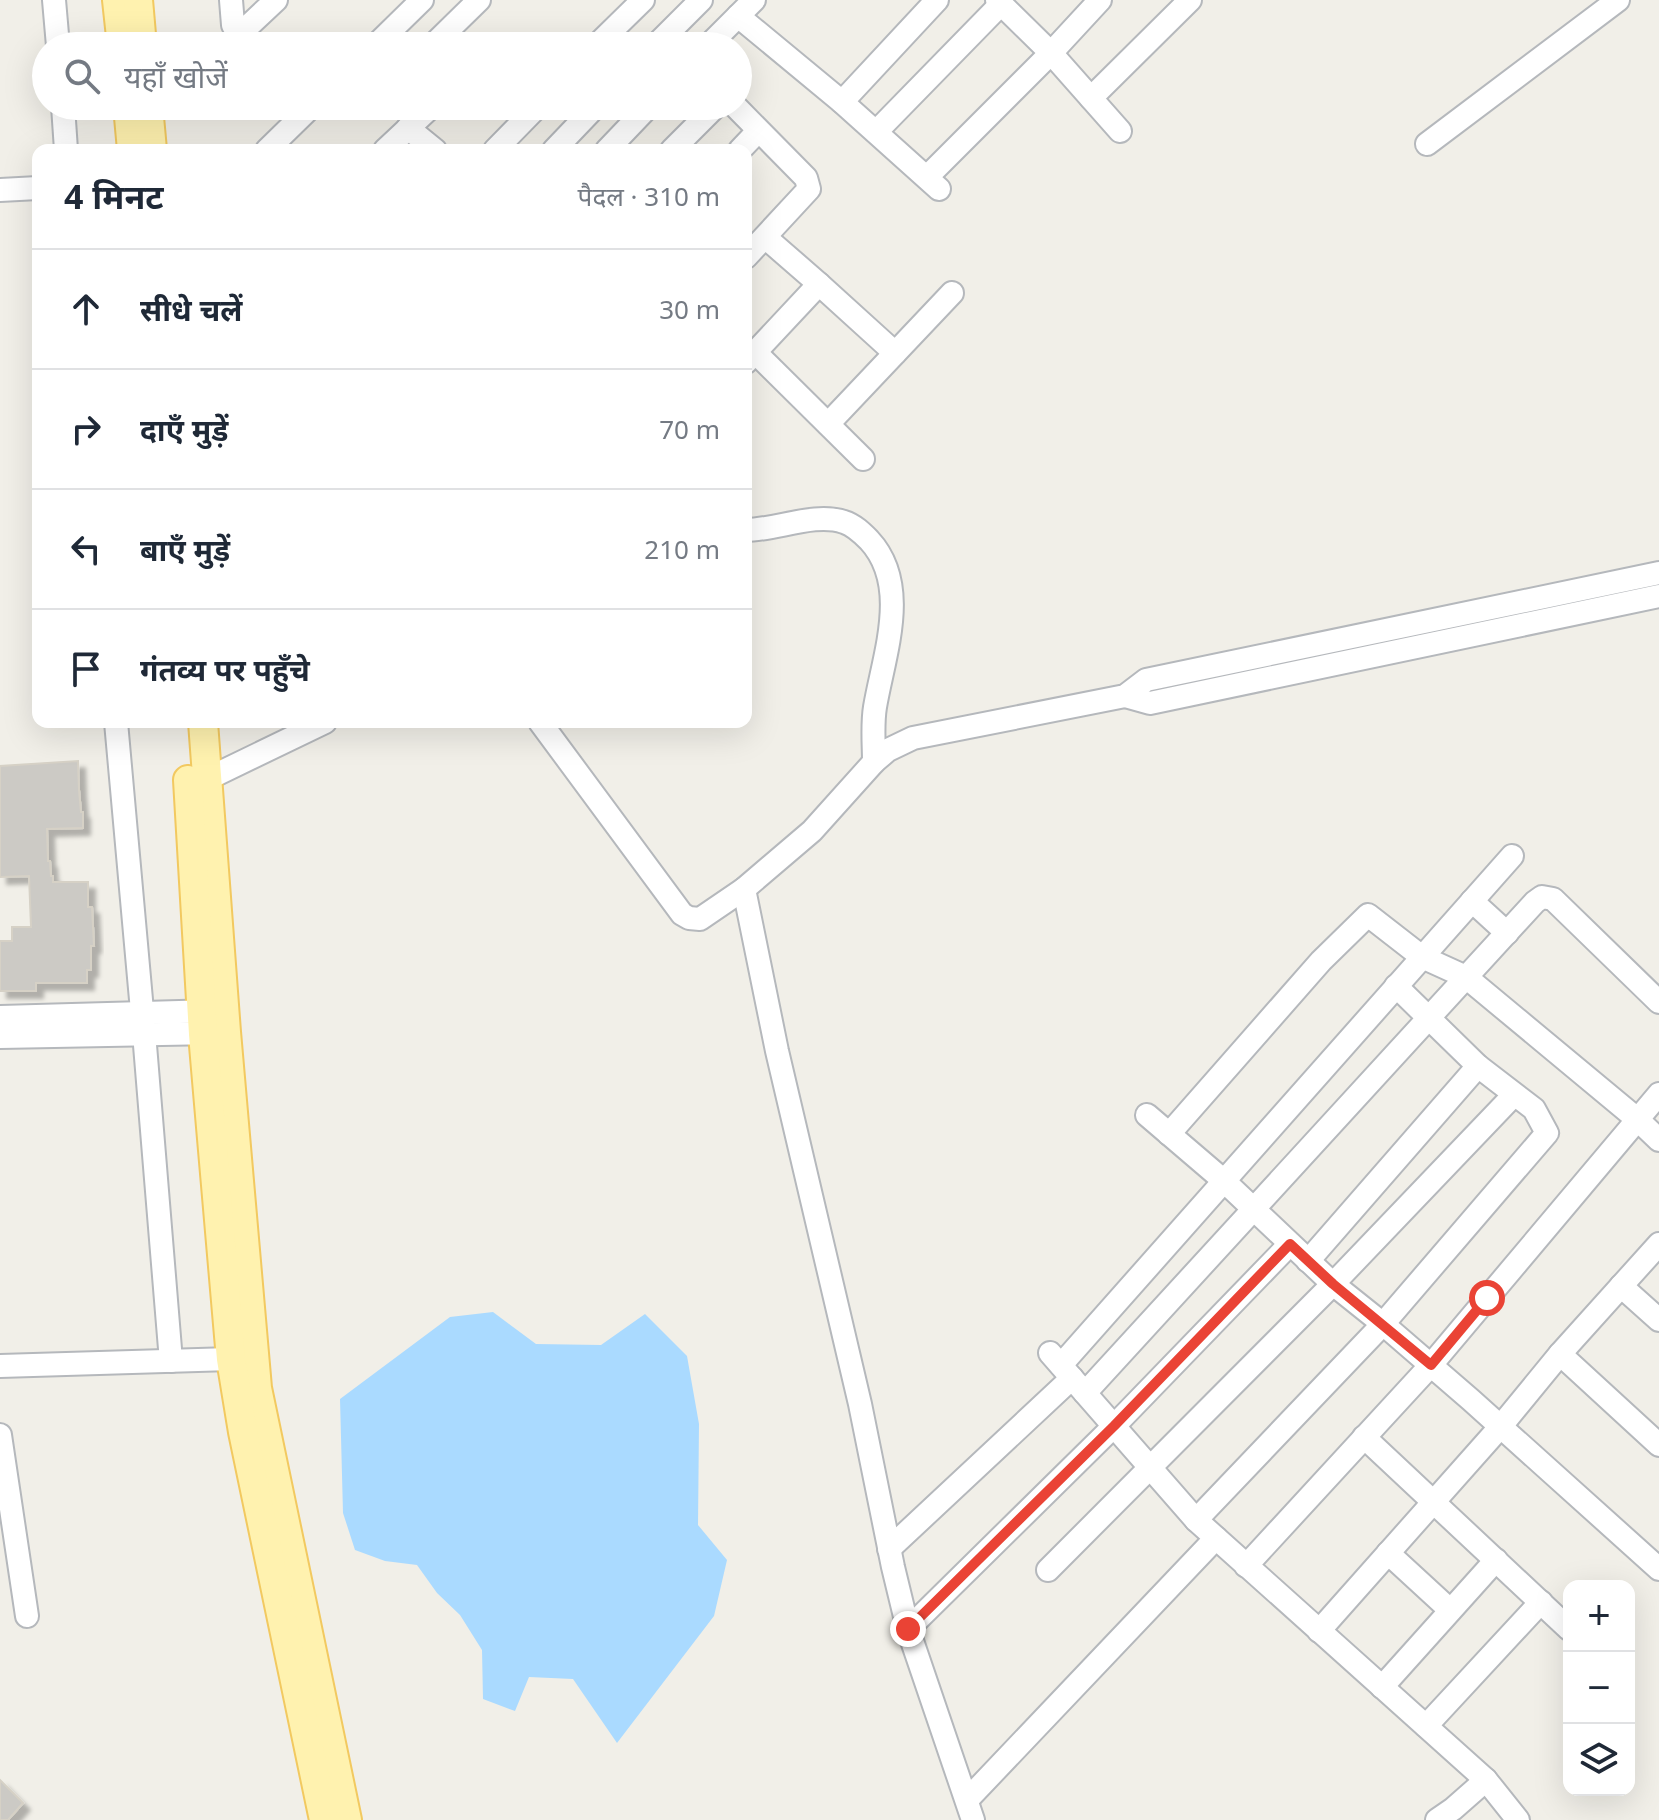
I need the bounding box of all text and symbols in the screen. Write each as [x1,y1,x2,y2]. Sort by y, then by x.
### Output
search box [32,32,752,120]
icon: search [60,54,104,98]
text: यहाँ खोजें [124,56,227,97]
text: 4 मिनट [64,173,164,219]
text: पैदल · 310 m [578,178,720,214]
icon: ahead [64,287,108,331]
text: सीधे चलें [140,289,242,330]
text: 30 m [659,291,720,327]
icon: right [64,407,108,451]
text: दाएँ मुड़ें [140,409,228,450]
text: 70 m [659,411,720,447]
icon: left [64,527,108,571]
text: बाएँ मुड़ें [140,529,230,570]
text: 210 m [644,531,720,567]
icon: arrive [64,647,108,691]
text: गंतव्य पर पहुँचे [140,649,310,690]
route start [1469,1280,1505,1316]
map controls [1563,1580,1635,1796]
button: + [1563,1580,1635,1652]
route end [890,1611,926,1647]
button: − [1563,1652,1635,1724]
button: layers [1563,1724,1635,1796]

